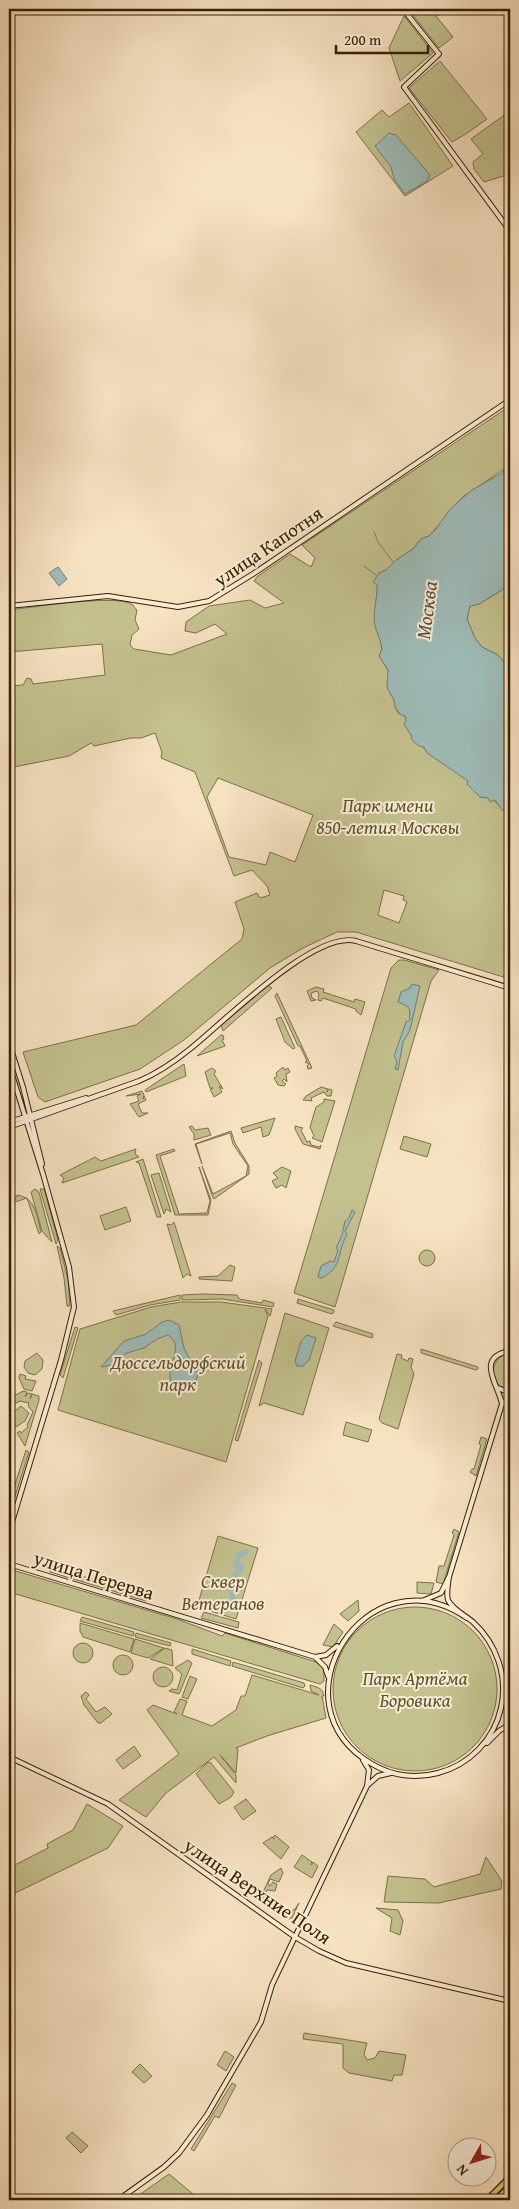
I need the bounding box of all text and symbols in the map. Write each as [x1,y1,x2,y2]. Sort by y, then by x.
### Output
scale bar [336,22,429,54]
text: 200 m [344,29,382,50]
street label: улица Капотня [207,499,329,594]
water label: Москва [408,578,444,641]
park label: Парк имени 850-летия Москвы [317,791,460,841]
park label: Дюссельдорфский парк [109,1348,246,1398]
street label: улица Перерва [29,1543,158,1607]
park label: Сквер Ветеранов [181,1567,264,1617]
park label: Парк Артёма Боровика [363,1664,468,1714]
street label: улица Верхние Поля [178,1831,338,1951]
north arrow [446,2136,496,2186]
text: N [451,2160,473,2180]

